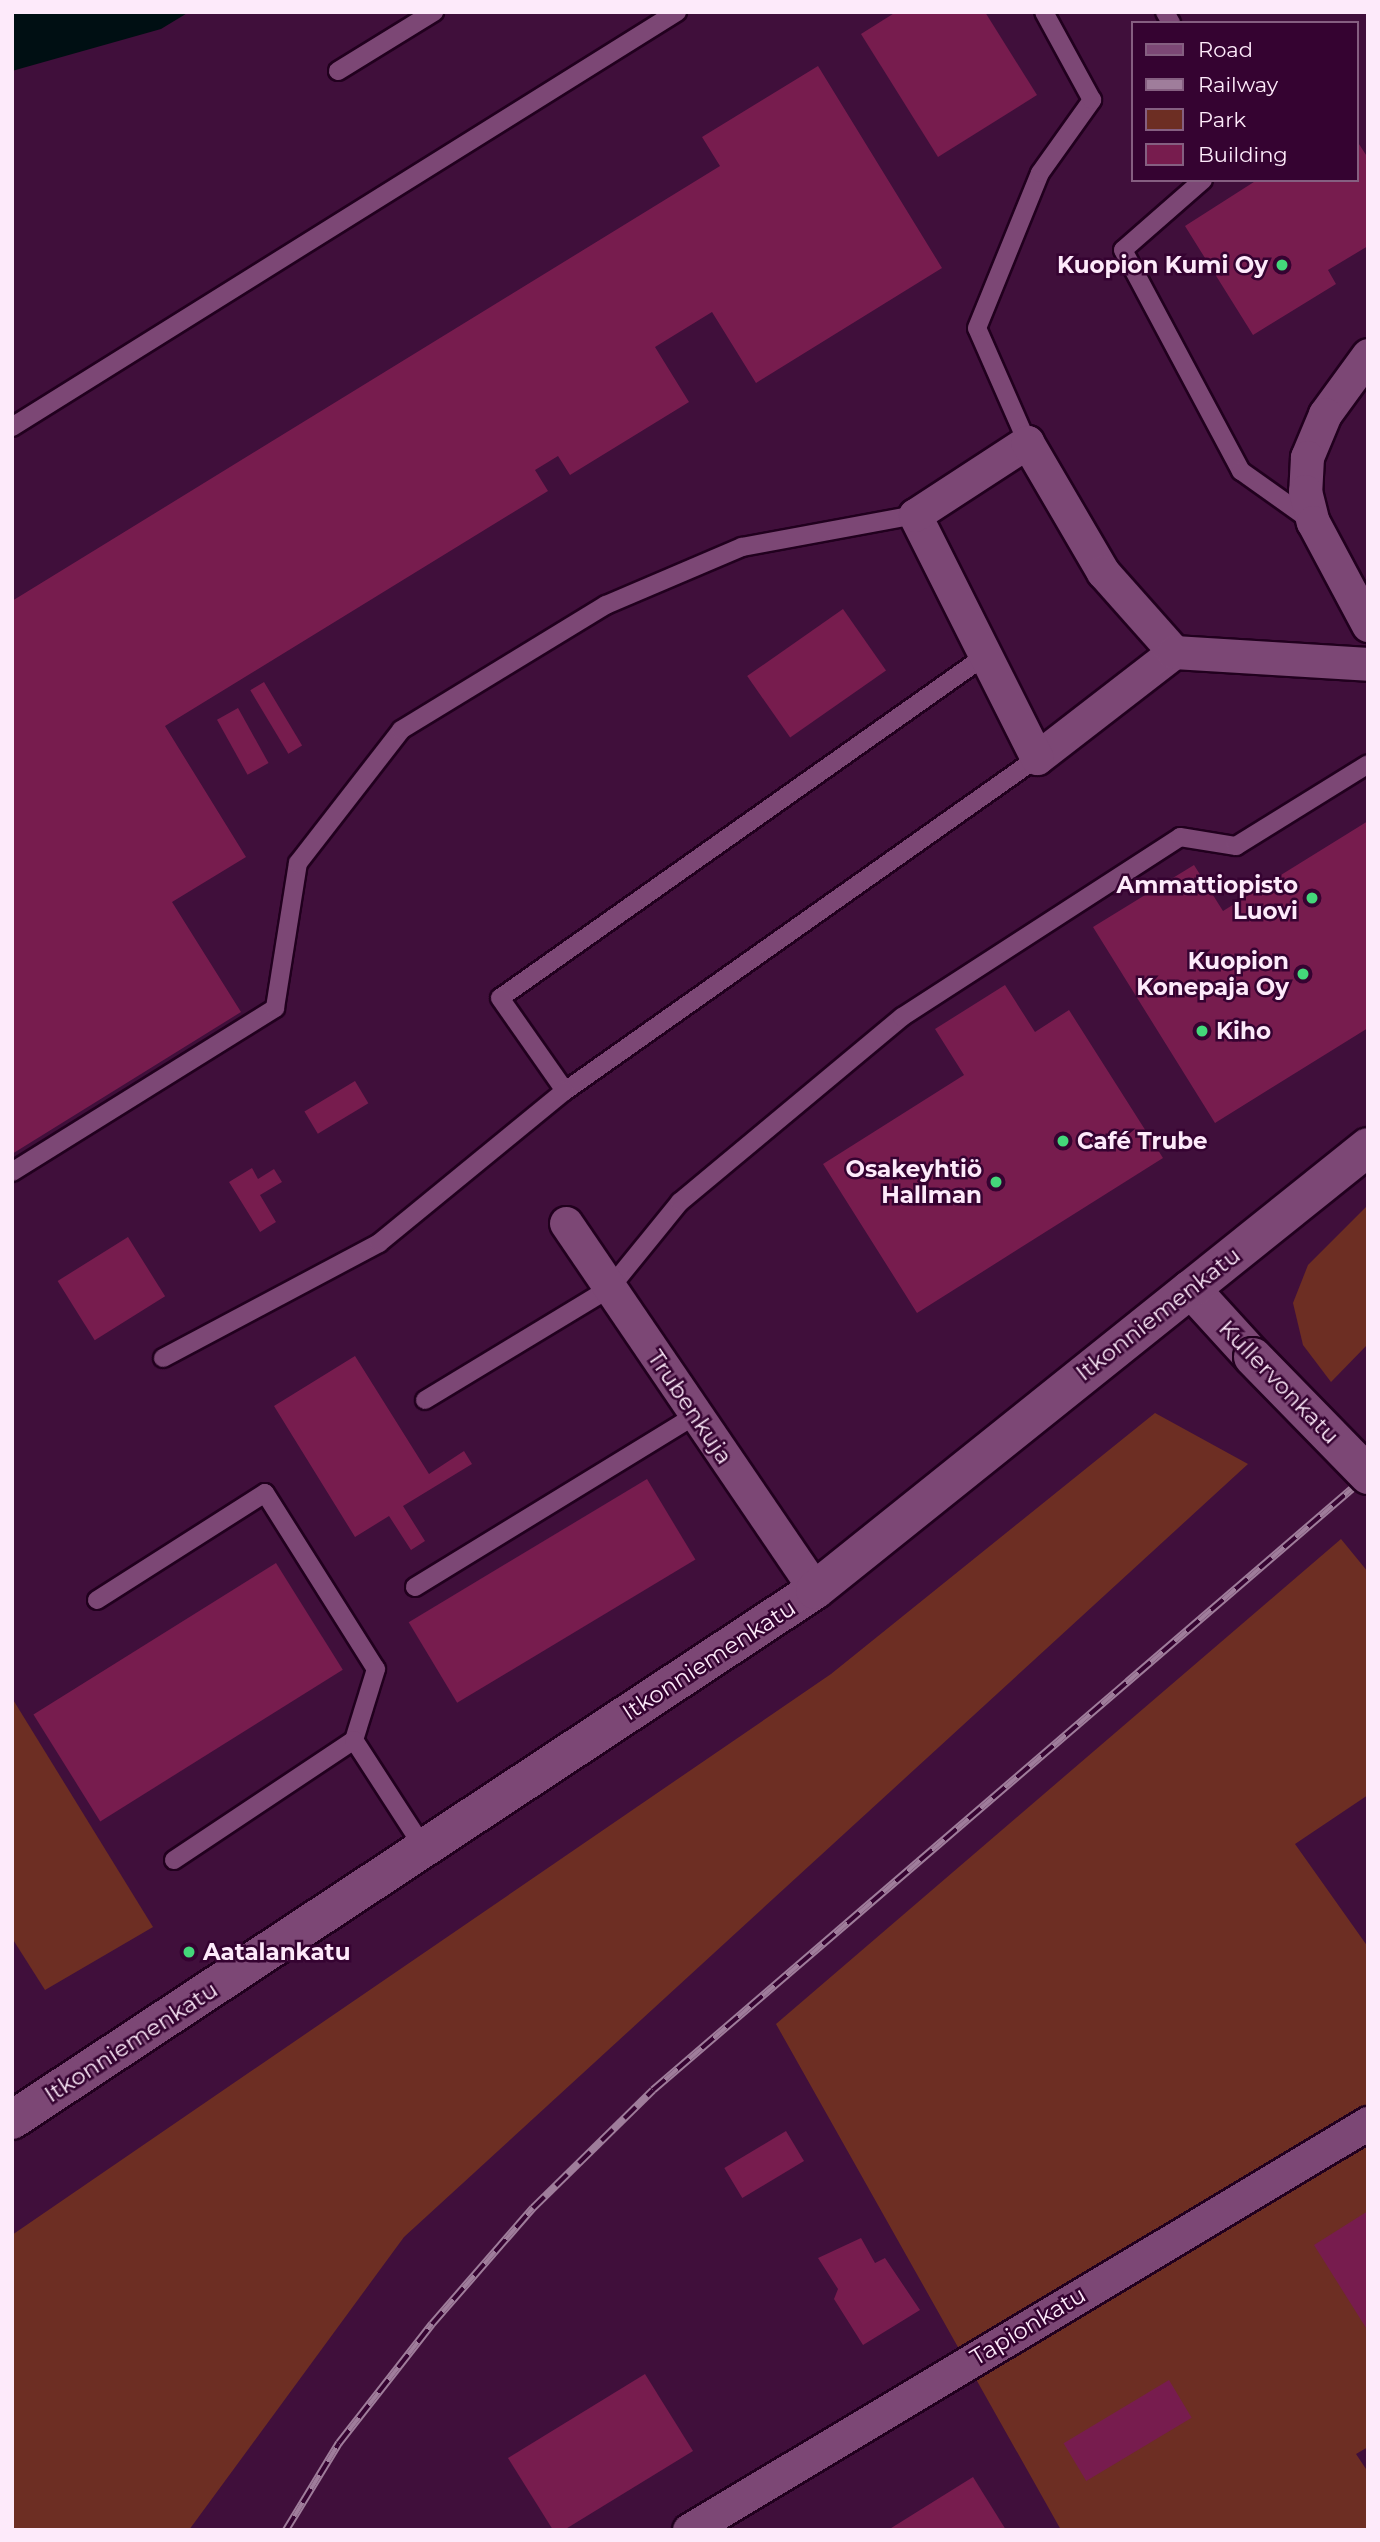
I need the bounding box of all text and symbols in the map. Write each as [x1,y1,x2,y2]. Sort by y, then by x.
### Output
legend [1132,21,1359,182]
text: Road [1198,37,1253,62]
text: Railway [1198,72,1278,97]
text: Park [1198,107,1246,132]
text: Building [1198,142,1288,167]
place label: Kuopion Kumi Oy [1057,251,1268,279]
marker: Kuopion Kumi Oy [1274,257,1290,273]
place label: Ammattiopisto Luovi [1117,871,1298,925]
marker: Ammattiopisto Luovi [1304,890,1320,906]
place label: Kuopion Konepaja Oy [1136,947,1289,1001]
marker: Kuopion Konepaja Oy [1295,966,1311,982]
place label: Kiho [1216,1017,1271,1045]
marker: Kiho [1194,1023,1210,1039]
place label: Café Trube [1077,1127,1208,1155]
marker: Café Trube [1055,1133,1071,1149]
place label: Osakeyhtiö Hallman [845,1155,982,1209]
marker: Osakeyhtiö Hallman [988,1174,1004,1190]
street label: Itkonniemenkatu [1070,1241,1246,1387]
street label: Kullervonkatu [1213,1314,1345,1450]
street label: Trubenkuja [642,1345,738,1469]
street label: Itkonniemenkatu [617,1594,801,1726]
place label: Aatalankatu [203,1938,350,1966]
marker: Aatalankatu [181,1944,197,1960]
street label: Itkonniemenkatu [39,1976,223,2108]
street label: Tapionkatu [965,2281,1091,2371]

